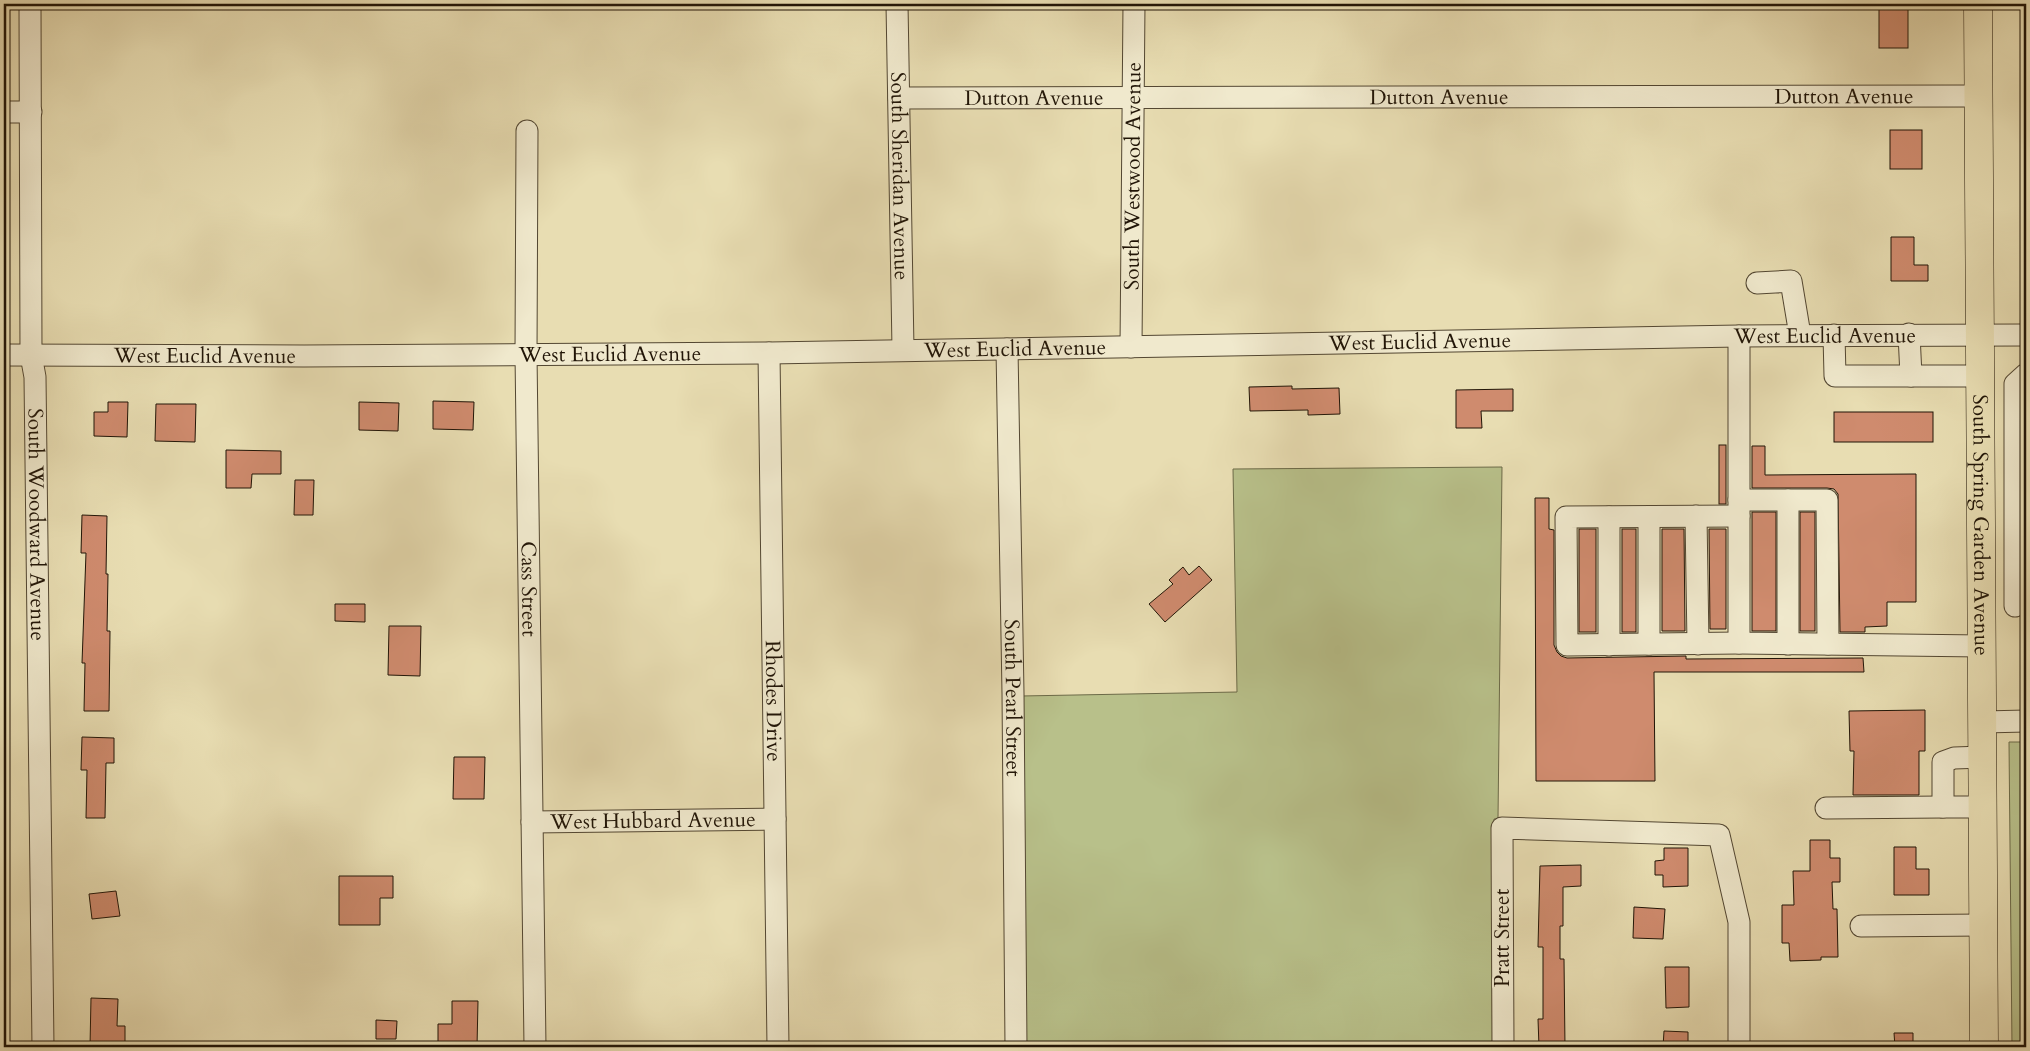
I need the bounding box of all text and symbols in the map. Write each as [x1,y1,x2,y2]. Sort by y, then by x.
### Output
street label: South Westwood Avenue [1117,62,1148,290]
street label: South Sheridan Avenue [884,72,916,280]
street label: Dutton Avenue [1369,82,1509,112]
street label: Dutton Avenue [1774,82,1914,111]
street label: Dutton Avenue [964,83,1104,112]
street label: West Euclid Avenue [1733,321,1916,351]
street label: West Euclid Avenue [1327,325,1511,358]
street label: West Euclid Avenue [923,333,1106,365]
street label: West Euclid Avenue [518,339,701,369]
street label: West Euclid Avenue [113,341,296,370]
street label: South Spring Garden Avenue [1966,394,1996,656]
street label: South Woodward Avenue [21,408,53,641]
street label: Cass Street [514,541,544,637]
street label: South Pearl Street [997,619,1028,777]
street label: Rhodes Drive [758,640,789,762]
street label: West Hubbard Avenue [549,805,756,836]
street label: Pratt Street [1488,888,1517,987]

